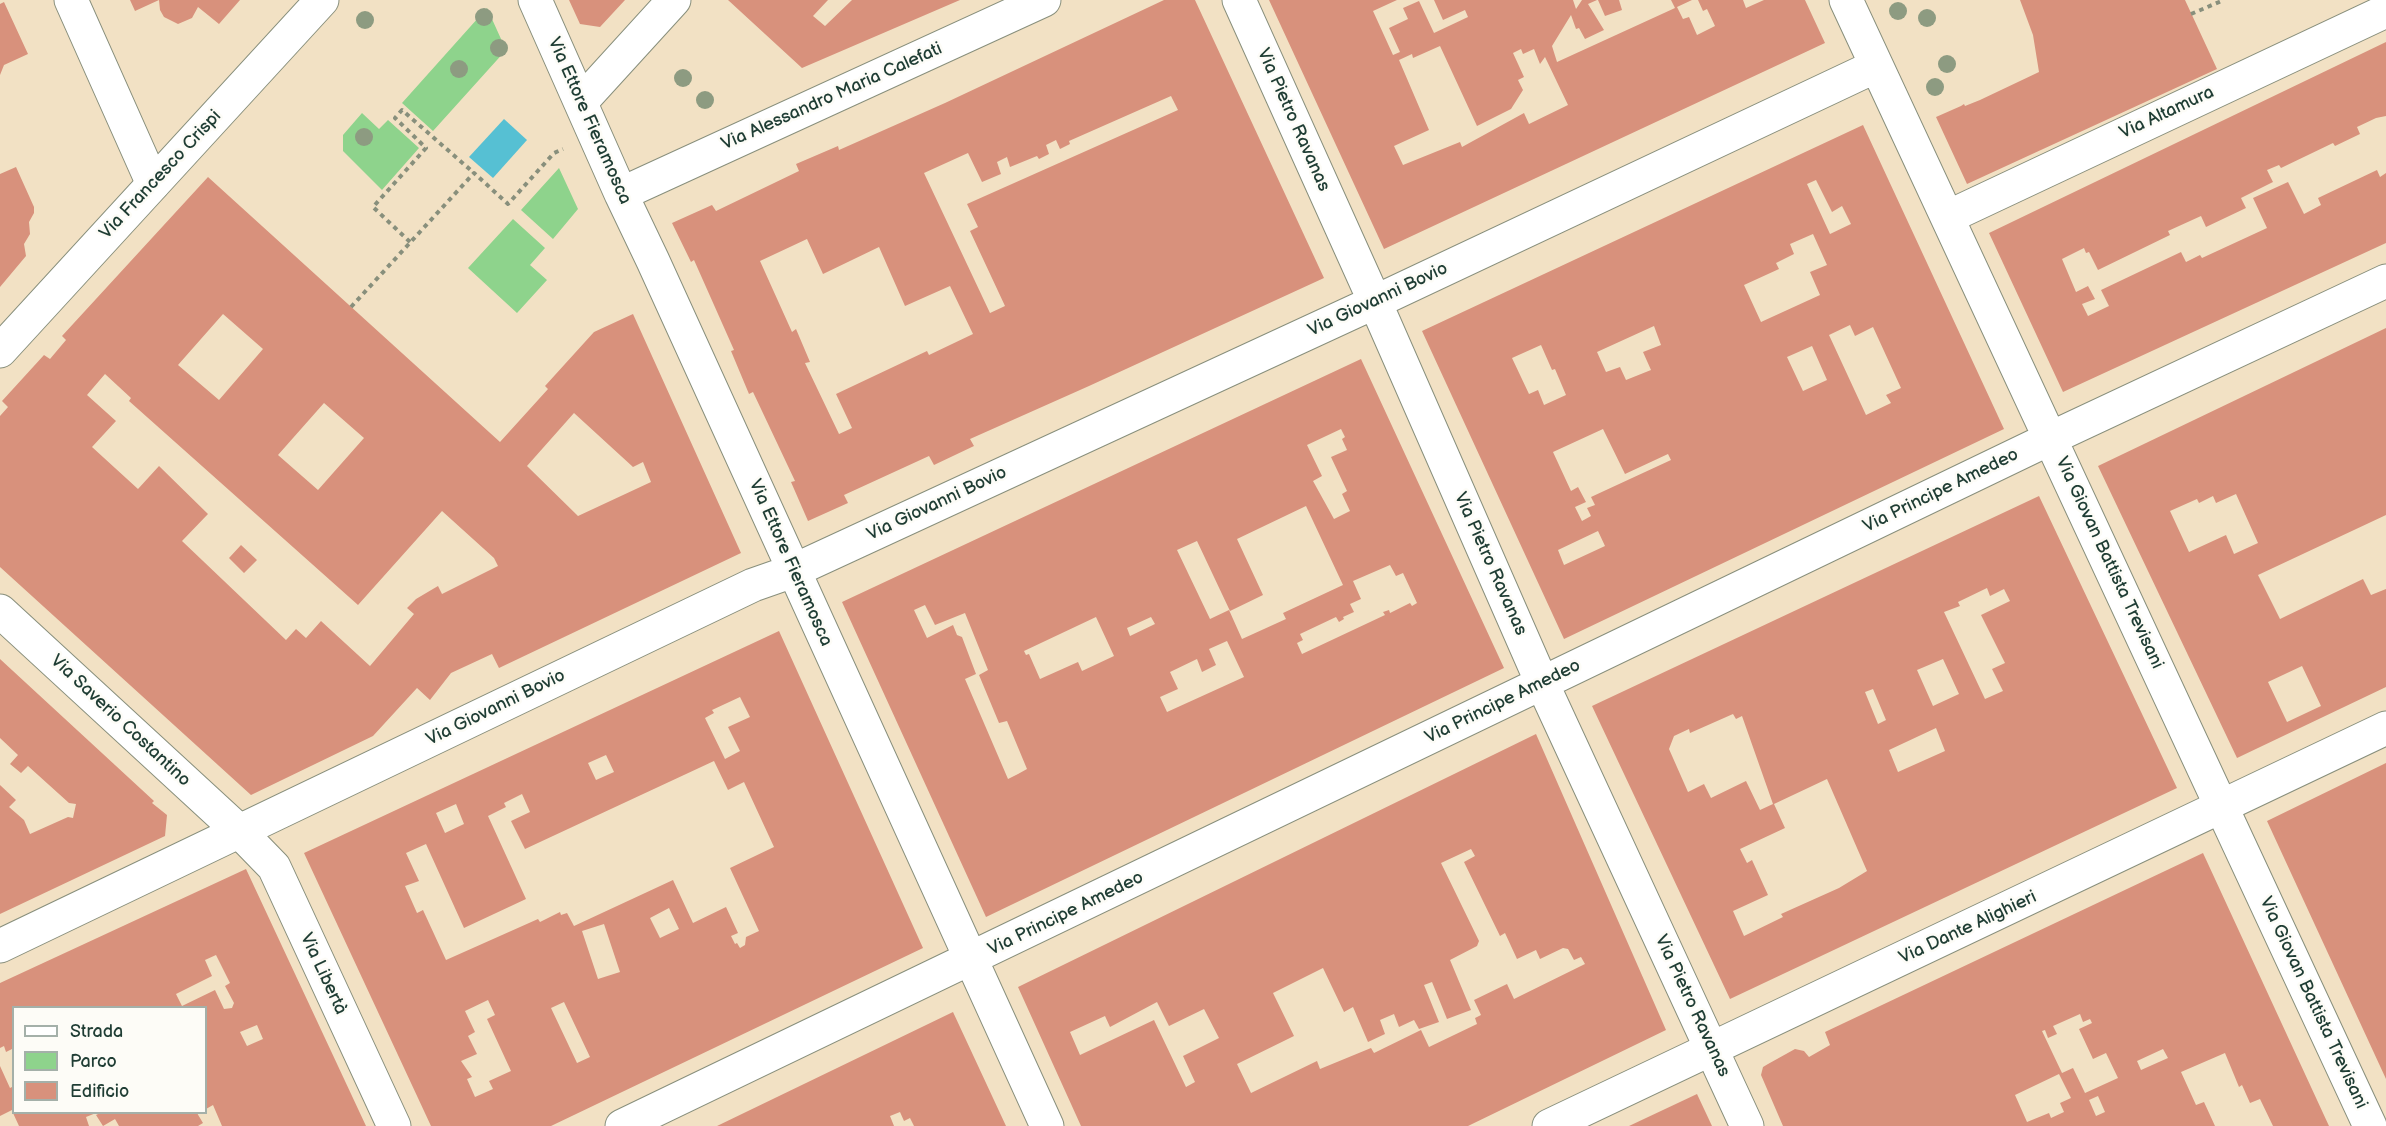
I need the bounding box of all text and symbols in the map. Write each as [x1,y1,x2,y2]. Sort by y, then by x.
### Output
street label: Via Ettore Fieramosca [542,34,636,208]
street label: Via Alessandro Maria Calefati [718,38,946,156]
street label: Via Pietro Ravanas [1252,45,1334,195]
street label: Via Altamura [2116,82,2218,144]
street label: Via Francesco Crispi [96,106,226,244]
street label: Via Giovanni Bovio [1305,258,1451,342]
street label: Via Principe Amedeo [1860,444,2022,538]
street label: Via Giovan Battista Trevisani [2050,454,2168,672]
street label: Via Giovanni Bovio [864,462,1010,546]
street label: Via Ettore Fieramosca [743,476,837,650]
street label: Via Pietro Ravanas [1449,489,1531,639]
street label: Via Saverio Costantino [45,650,195,792]
street label: Via Principe Amedeo [1422,655,1584,749]
street label: Via Giovanni Bovio [423,665,569,751]
street label: Via Principe Amedeo [985,867,1147,961]
street label: Via Dante Alighieri [1896,887,2040,969]
street label: Via Giovan Battista Trevisani [2254,894,2372,1112]
street label: Via Libertà [295,930,351,1018]
street label: Via Pietro Ravanas [1650,932,1734,1080]
legend [12,1006,207,1114]
text: Strada [70,1021,123,1042]
text: Parco [70,1051,117,1072]
text: Edificio [70,1081,129,1102]

